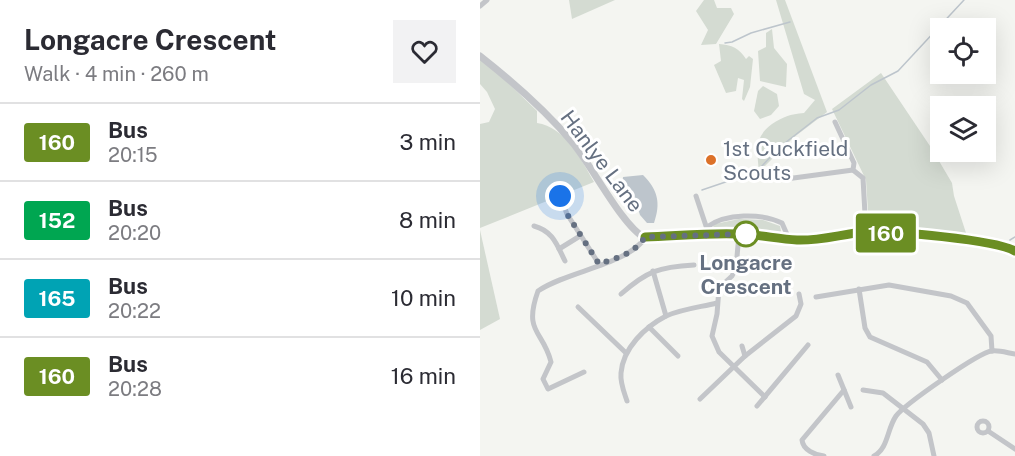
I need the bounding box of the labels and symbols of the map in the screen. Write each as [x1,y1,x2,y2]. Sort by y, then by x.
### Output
street label: Hanlye Lane [556,105,648,217]
place label: 1st Cuckfield Scouts [723,136,848,185]
marker: 1st Cuckfield Scouts [704,153,718,167]
your location [545,181,575,211]
line badge: 160 [852,214,920,252]
marker: Longacre Crescent [733,221,759,247]
place label: Longacre Crescent [699,250,793,299]

